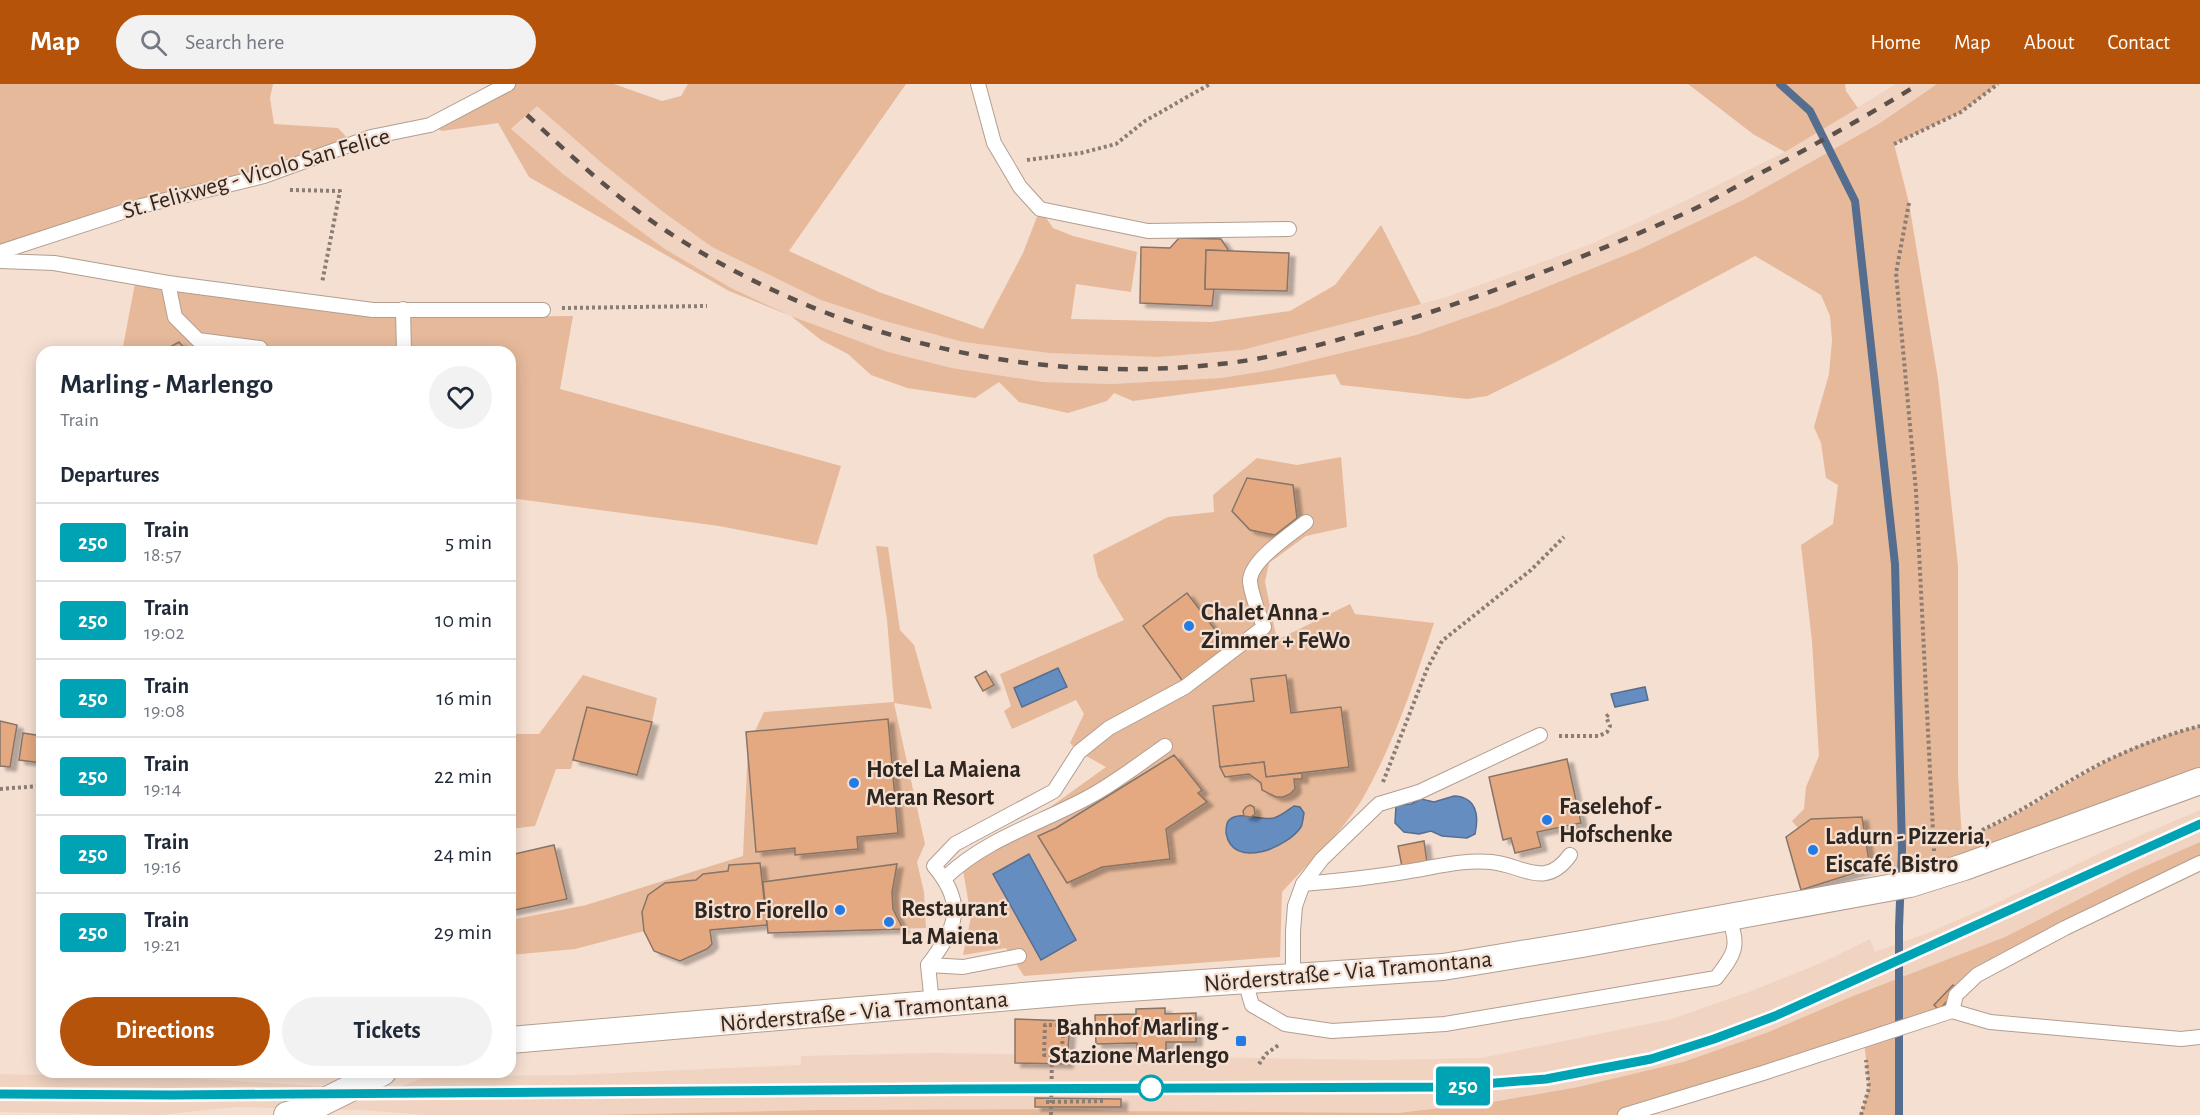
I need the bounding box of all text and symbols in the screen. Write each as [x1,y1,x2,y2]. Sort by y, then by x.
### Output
search box [116,15,536,69]
icon: search [137,26,170,59]
text: Map [30,28,80,56]
text: Search here [185,31,284,53]
text: Home [1870,32,1921,53]
text: Map [1954,32,1991,53]
text: About [2024,32,2074,53]
text: Contact [2107,32,2170,53]
street label: St. Felixweg - Vicolo San Felice [120,124,393,224]
button: heart [429,366,492,429]
text: Marling - Marlengo [60,371,273,399]
text: Train [60,410,99,430]
text: Departures [60,464,160,486]
text: Train [144,519,189,541]
text: 5 min [445,531,492,553]
text: 250 [78,532,108,553]
text: 18:57 [144,545,182,565]
text: Train [144,597,189,619]
place label: Chalet Anna - Zimmer + FeWo [1201,601,1351,653]
text: 10 min [435,609,492,631]
text: 250 [78,610,108,631]
marker: Chalet Anna - Zimmer + FeWo [1182,619,1196,633]
text: 19:02 [144,623,185,643]
text: Train [144,675,189,697]
text: 16 min [436,687,492,709]
text: 250 [78,688,108,709]
text: 19:08 [144,701,185,721]
text: Train [144,753,189,775]
place label: Hotel La Maiena Meran Resort [866,758,1021,810]
text: 22 min [434,765,492,787]
text: 250 [78,766,108,787]
marker: Hotel La Maiena Meran Resort [847,776,861,790]
text: 19:14 [144,779,181,799]
place label: Faselehof - Hofschenke [1559,795,1673,847]
marker: Faselehof - Hofschenke [1540,813,1554,827]
place label: Ladurn - Pizzeria, Eiscafé, Bistro [1825,825,1990,877]
text: Train [144,831,189,853]
text: 24 min [434,843,492,865]
marker: Ladurn - Pizzeria, Eiscafé, Bistro [1806,843,1820,857]
text: 250 [78,844,108,865]
text: 19:16 [144,857,181,877]
place label: Restaurant La Maiena [901,897,1007,949]
place label: Bistro Fiorello [694,899,828,923]
marker: Bistro Fiorello [833,903,847,917]
text: Train [144,909,189,931]
marker: Restaurant La Maiena [882,915,896,929]
text: 29 min [434,921,492,943]
text: 250 [78,922,108,943]
text: 19:21 [144,935,181,955]
street label: Nörderstraße - Via Tramontana [1203,947,1493,997]
street label: Nörderstraße - Via Tramontana [719,987,1009,1037]
button: Directions [60,997,270,1066]
button: Tickets [282,997,492,1066]
place label: Bahnhof Marling - Stazione Marlengo [1049,1016,1229,1068]
marker: Bahnhof Marling - Stazione Marlengo [1234,1034,1248,1048]
line badge: 250 [1428,1066,1498,1106]
unlabelled marker [1138,1075,1164,1101]
text: 250 [1448,1076,1478,1097]

